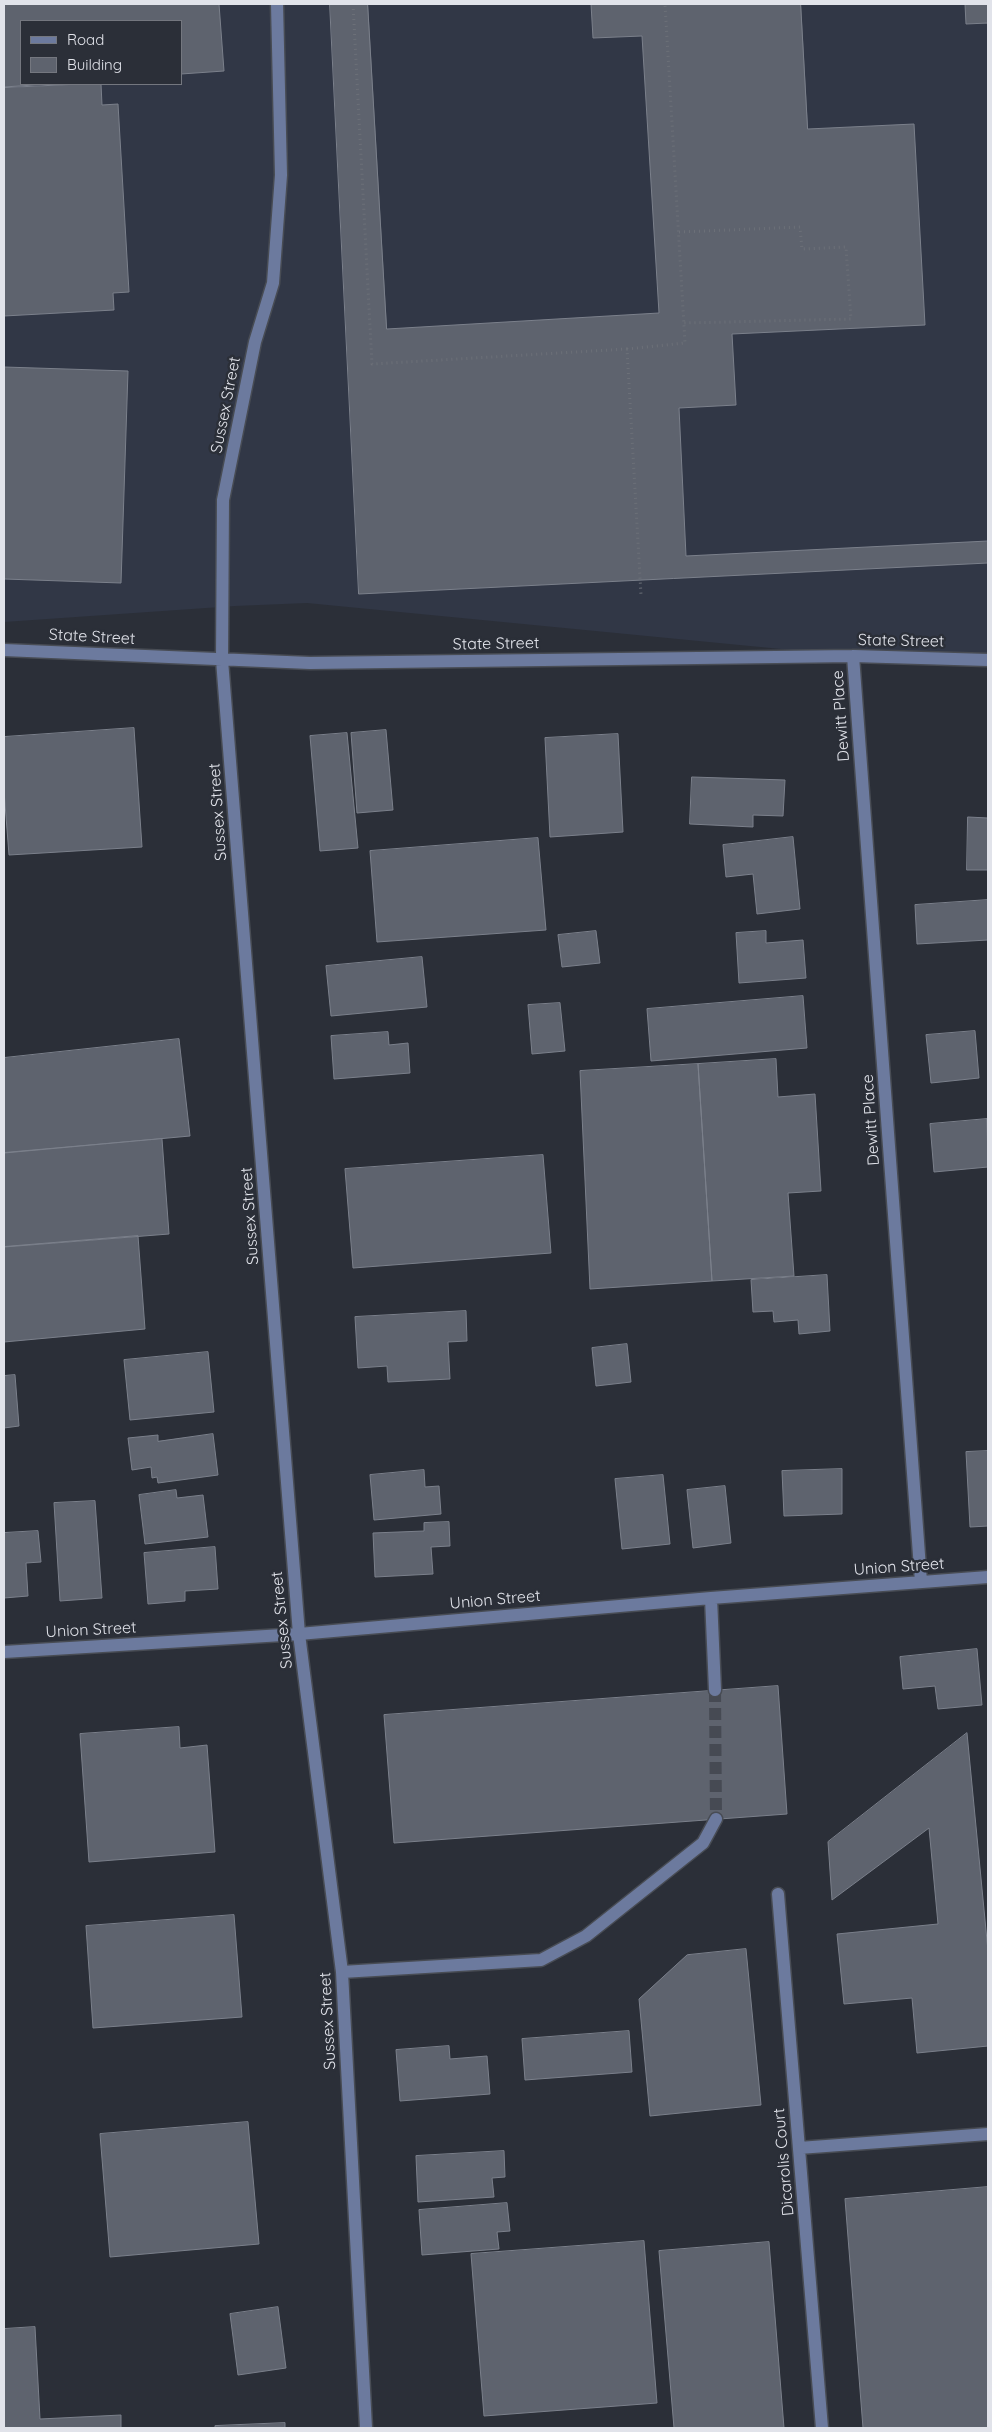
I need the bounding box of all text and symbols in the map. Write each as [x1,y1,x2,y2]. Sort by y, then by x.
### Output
legend [20,20,182,85]
text: Road [67,30,104,49]
text: Building [67,55,122,74]
street label: Sussex Street [207,355,245,455]
street label: State Street [48,625,136,649]
street label: State Street [858,631,944,651]
street label: State Street [453,634,539,654]
street label: Dewitt Place [828,670,854,762]
street label: Sussex Street [205,763,231,861]
street label: Dewitt Place [858,1074,884,1166]
street label: Sussex Street [237,1167,263,1265]
street label: Union Street [853,1554,945,1580]
street label: Sussex Street [267,1570,297,1670]
street label: Union Street [449,1586,541,1614]
street label: Union Street [45,1618,137,1642]
street label: Sussex Street [316,1972,340,2070]
street label: Dicarolis Court [770,2107,798,2217]

